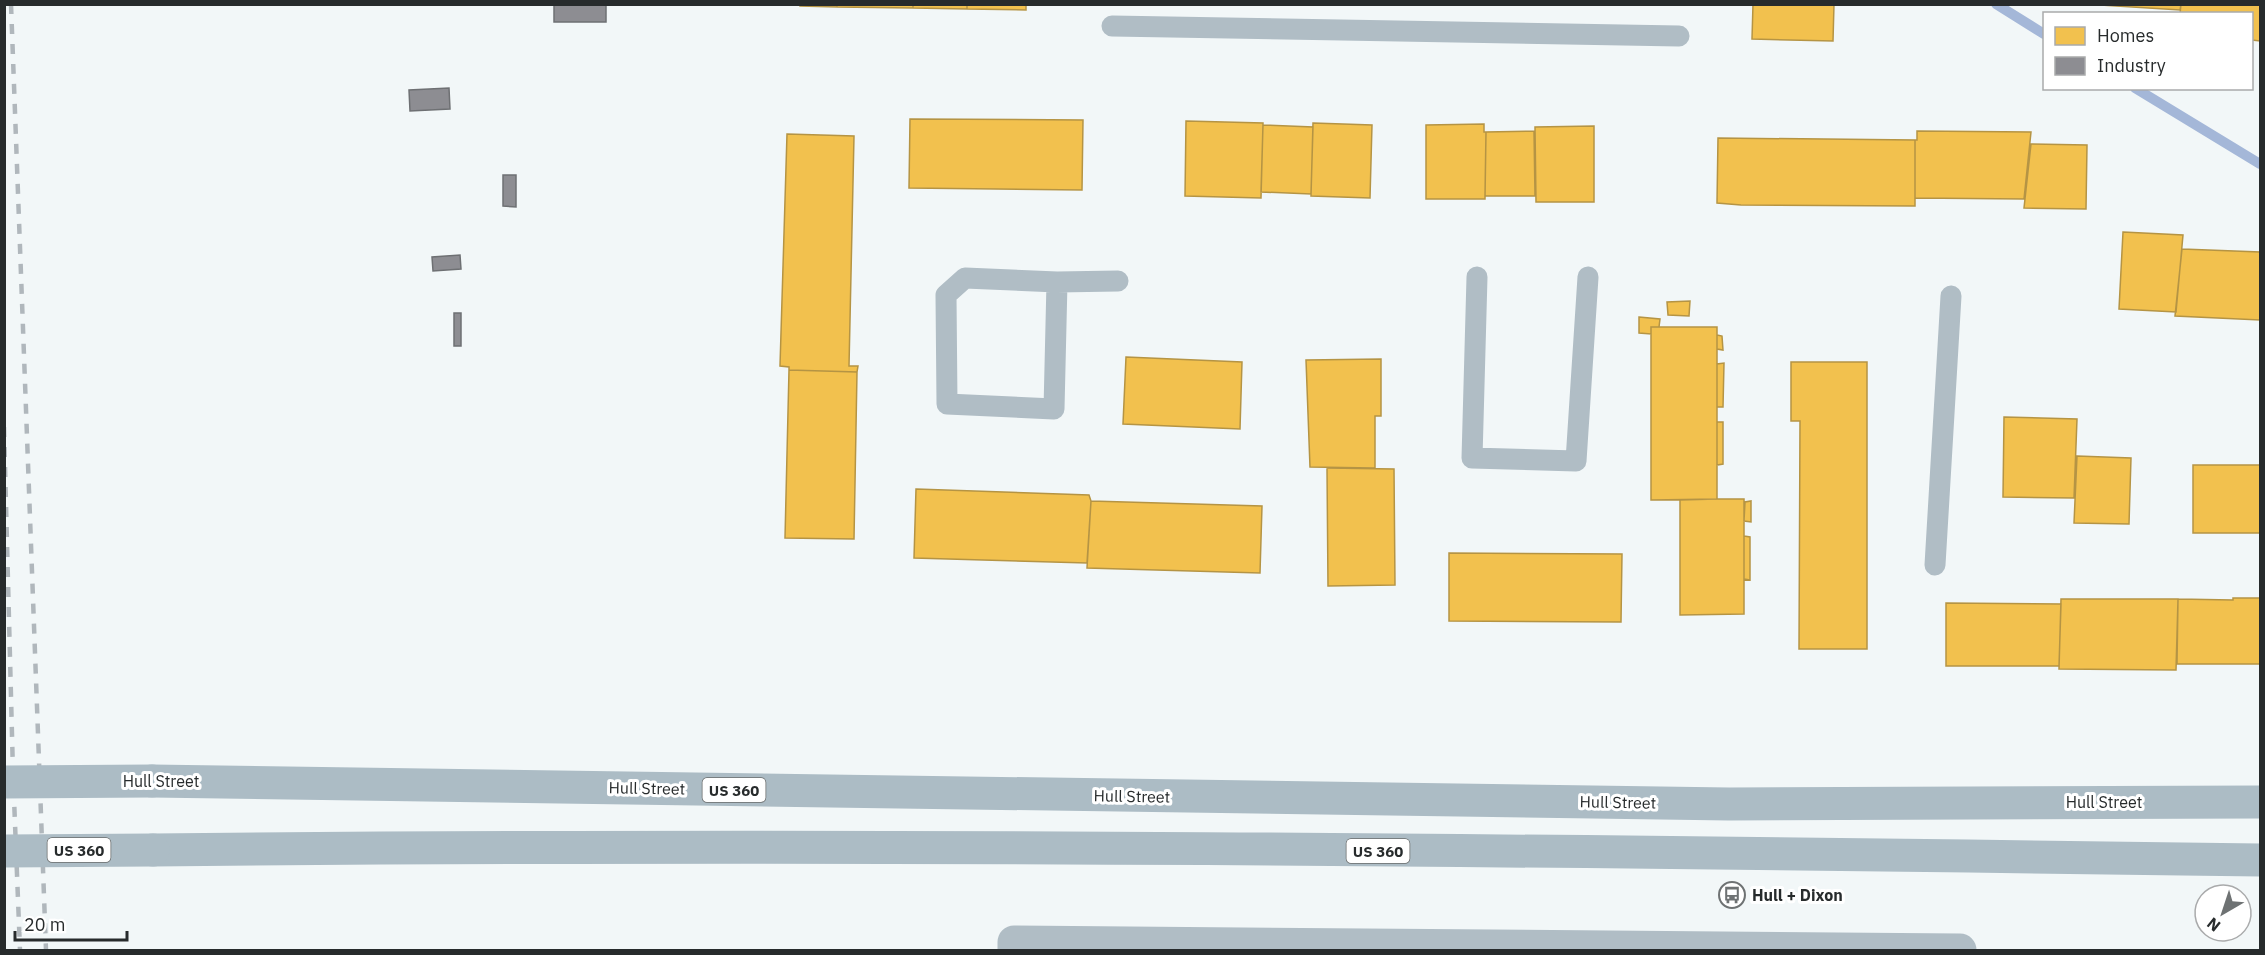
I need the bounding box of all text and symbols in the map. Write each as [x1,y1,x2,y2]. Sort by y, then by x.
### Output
legend [2043,12,2253,90]
text: Homes [2097,24,2154,47]
text: Industry [2097,54,2166,77]
street label: Hull Street [123,771,199,791]
street label: Hull Street [608,777,686,799]
road number: US 360 [702,778,766,802]
street label: Hull Street [1093,785,1171,807]
street label: Hull Street [1579,791,1657,813]
street label: Hull Street [2066,792,2142,812]
road number: US 360 [48,838,110,862]
road number: US 360 [1346,839,1410,863]
bus stop icon: Hull + Dixon [1717,880,1747,910]
north arrow [2193,883,2253,943]
place label: Hull + Dixon [1752,885,1843,905]
scale bar [15,904,128,942]
text: 20 m [24,913,66,936]
text: N [2203,913,2224,936]

